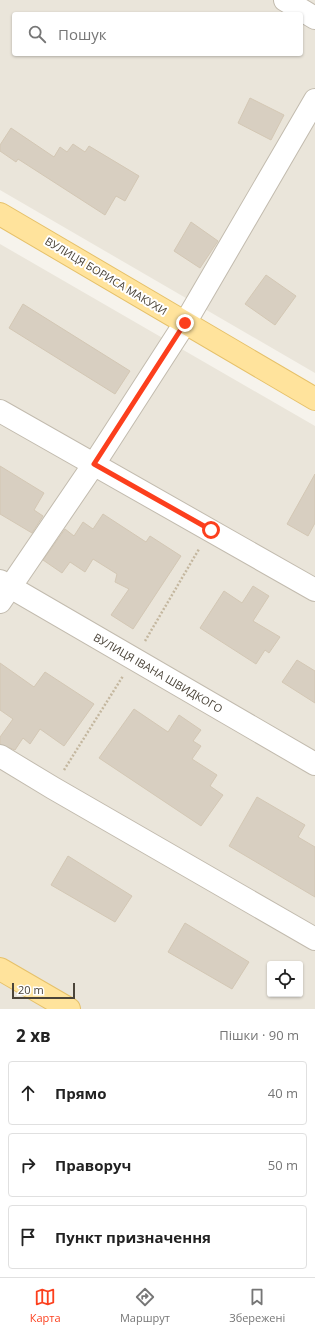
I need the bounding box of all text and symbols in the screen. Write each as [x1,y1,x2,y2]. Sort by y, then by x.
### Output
search box [12,12,303,56]
icon: search [26,23,48,45]
text: Пошук [58,24,107,44]
street label: ВУЛИЦЯ БОРИСА МАКУХИ [42,233,170,318]
route end [176,314,194,332]
route start [202,521,220,539]
street label: ВУЛИЦЯ ІВАНА ШВИДКОГО [91,629,226,716]
map controls [267,961,303,997]
button: locate [267,961,303,997]
scale bar [12,981,75,1000]
text: 20 m [18,982,44,997]
text: 2 хв [16,1024,51,1047]
text: Пішки · 90 m [219,1026,299,1044]
icon: ahead [17,1082,39,1104]
text: Прямо [55,1083,107,1103]
text: 40 m [268,1084,298,1102]
icon: right [17,1154,39,1176]
text: Праворуч [55,1155,131,1175]
text: 50 m [268,1156,298,1174]
icon: arrive [17,1226,39,1248]
text: Пункт призначення [55,1227,211,1247]
tab: Карта [30,1286,61,1325]
tab: Маршрут [120,1286,170,1325]
tab: Збережені [229,1286,285,1325]

